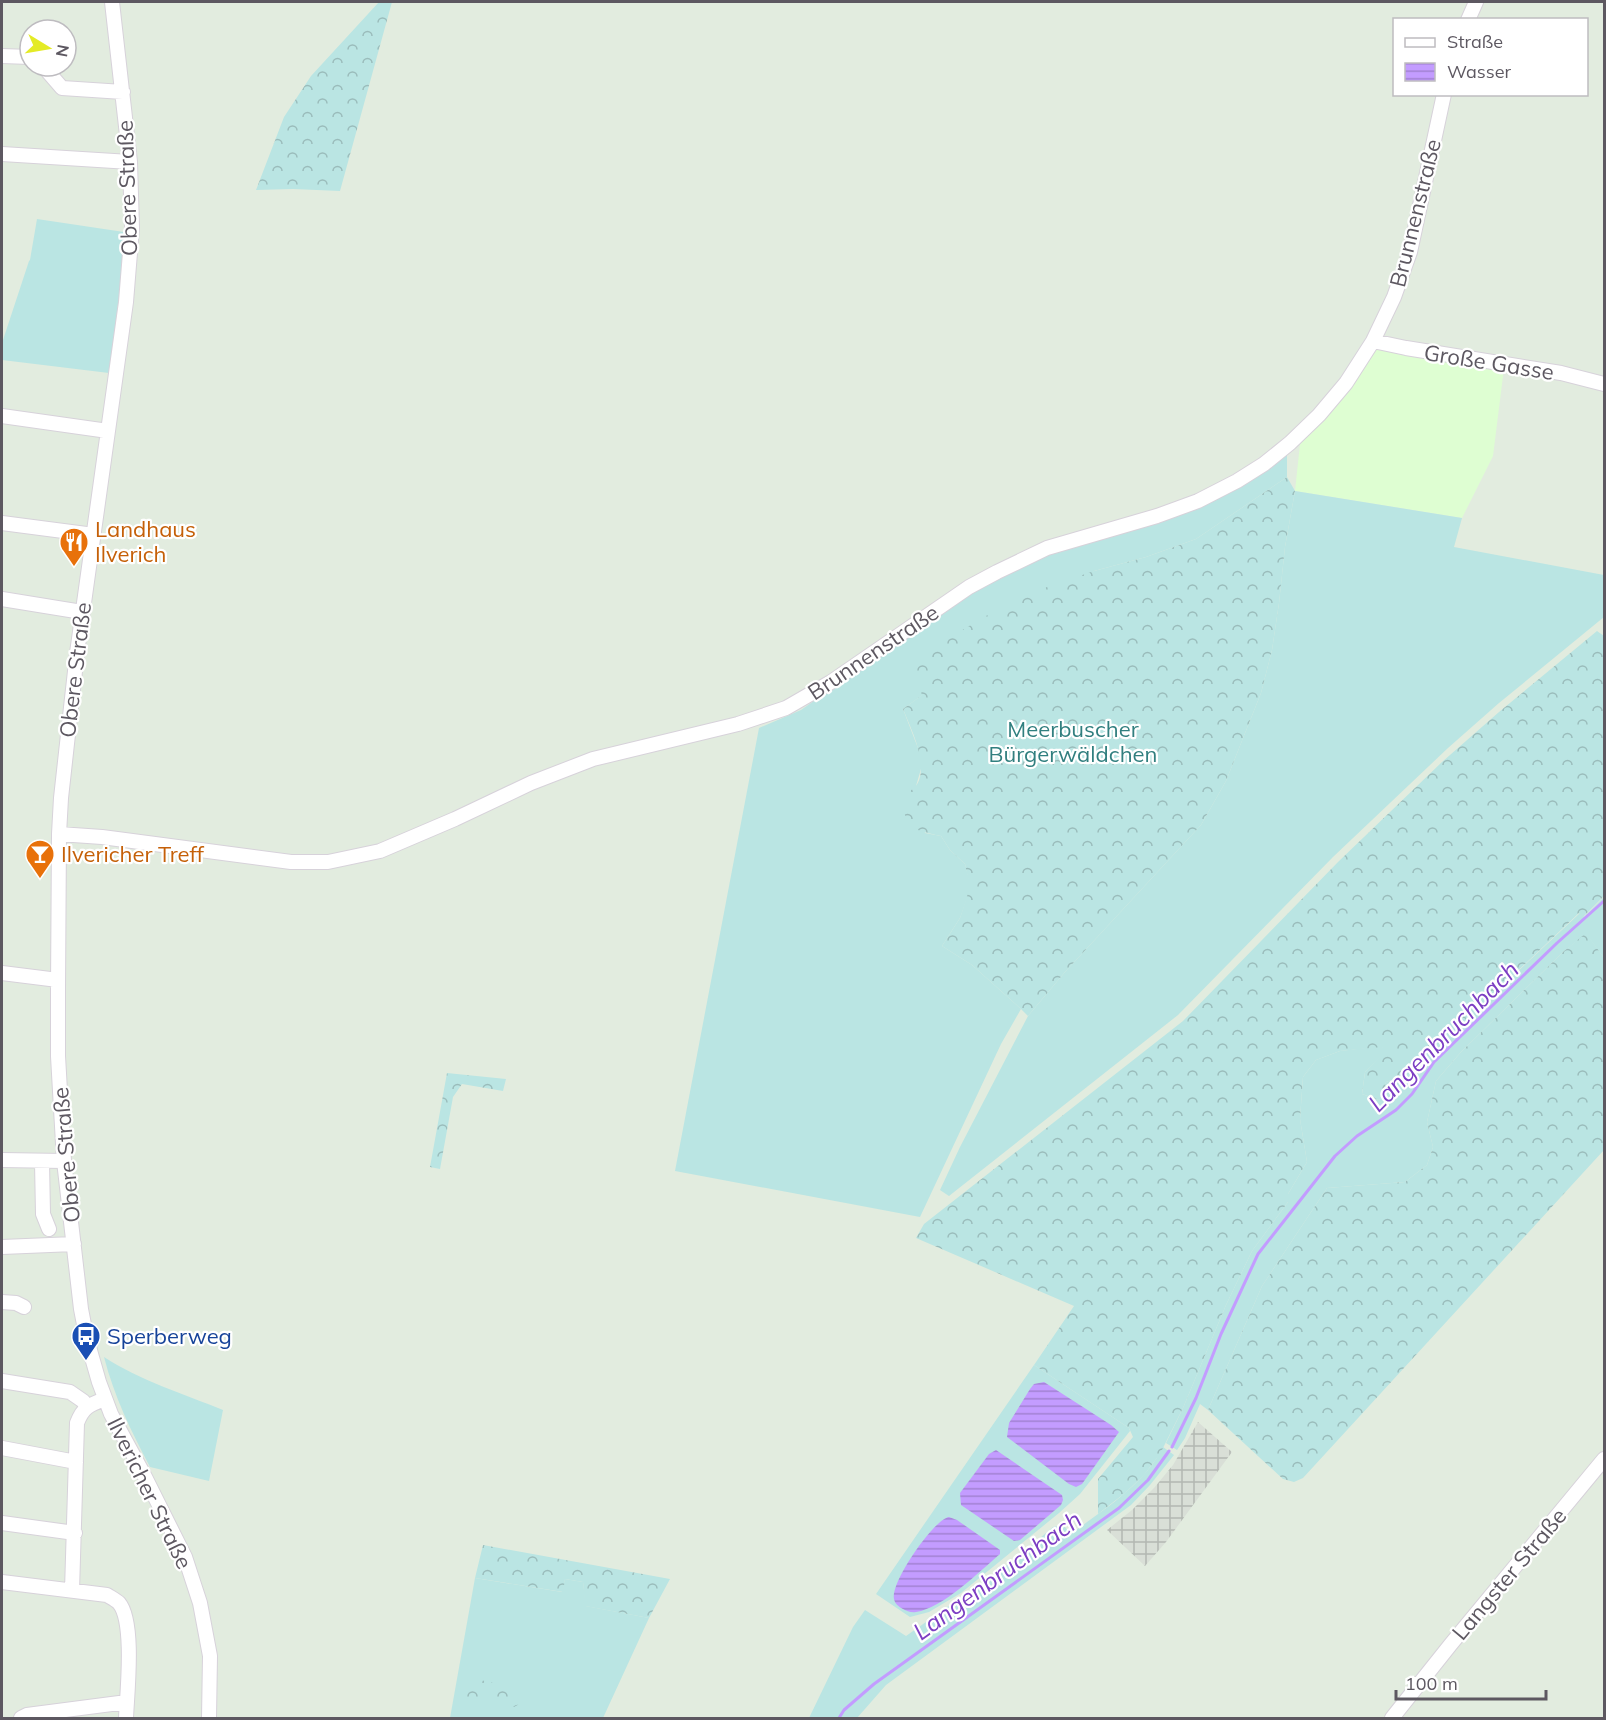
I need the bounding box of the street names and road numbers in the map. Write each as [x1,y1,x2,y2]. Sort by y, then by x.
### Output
street label: Obere Straße [111,120,143,256]
street label: Brunnenstraße [1383,136,1447,290]
street label: Große Gasse [1422,338,1556,386]
street label: Brunnenstraße [802,598,944,706]
street label: Obere Straße [53,601,97,739]
street label: Obere Straße [46,1086,86,1224]
street label: Ilvericher Straße [101,1412,199,1574]
street label: Langster Straße [1446,1502,1572,1646]

